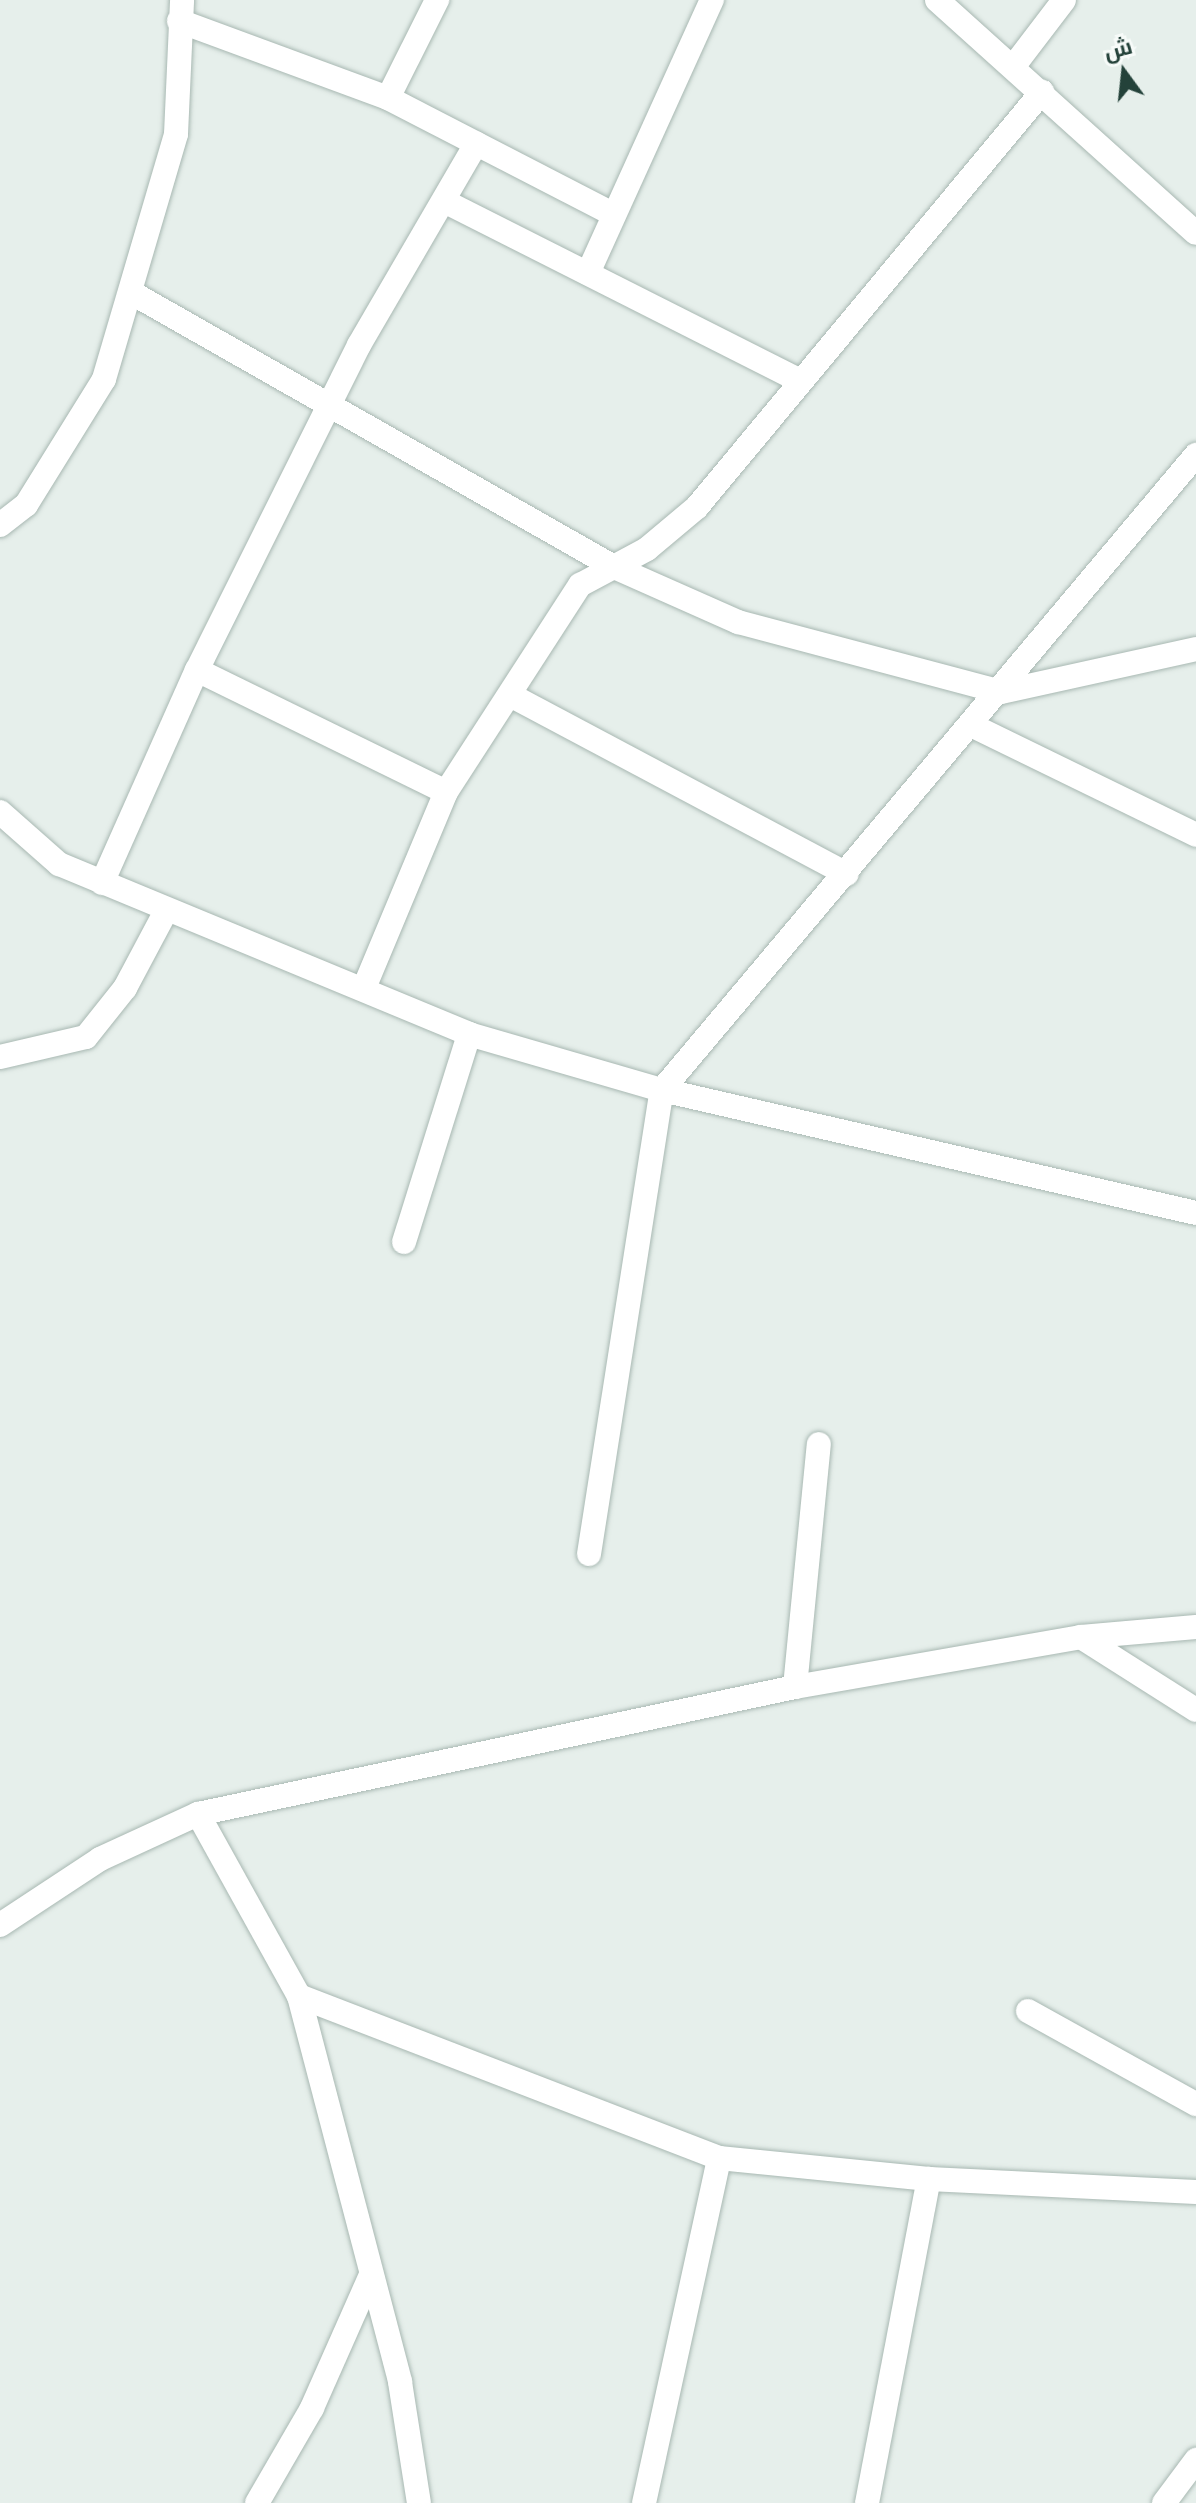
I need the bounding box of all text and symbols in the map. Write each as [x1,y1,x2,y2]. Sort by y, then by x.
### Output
north arrow [1084,32,1164,112]
text: ش [1101,32,1135,66]

